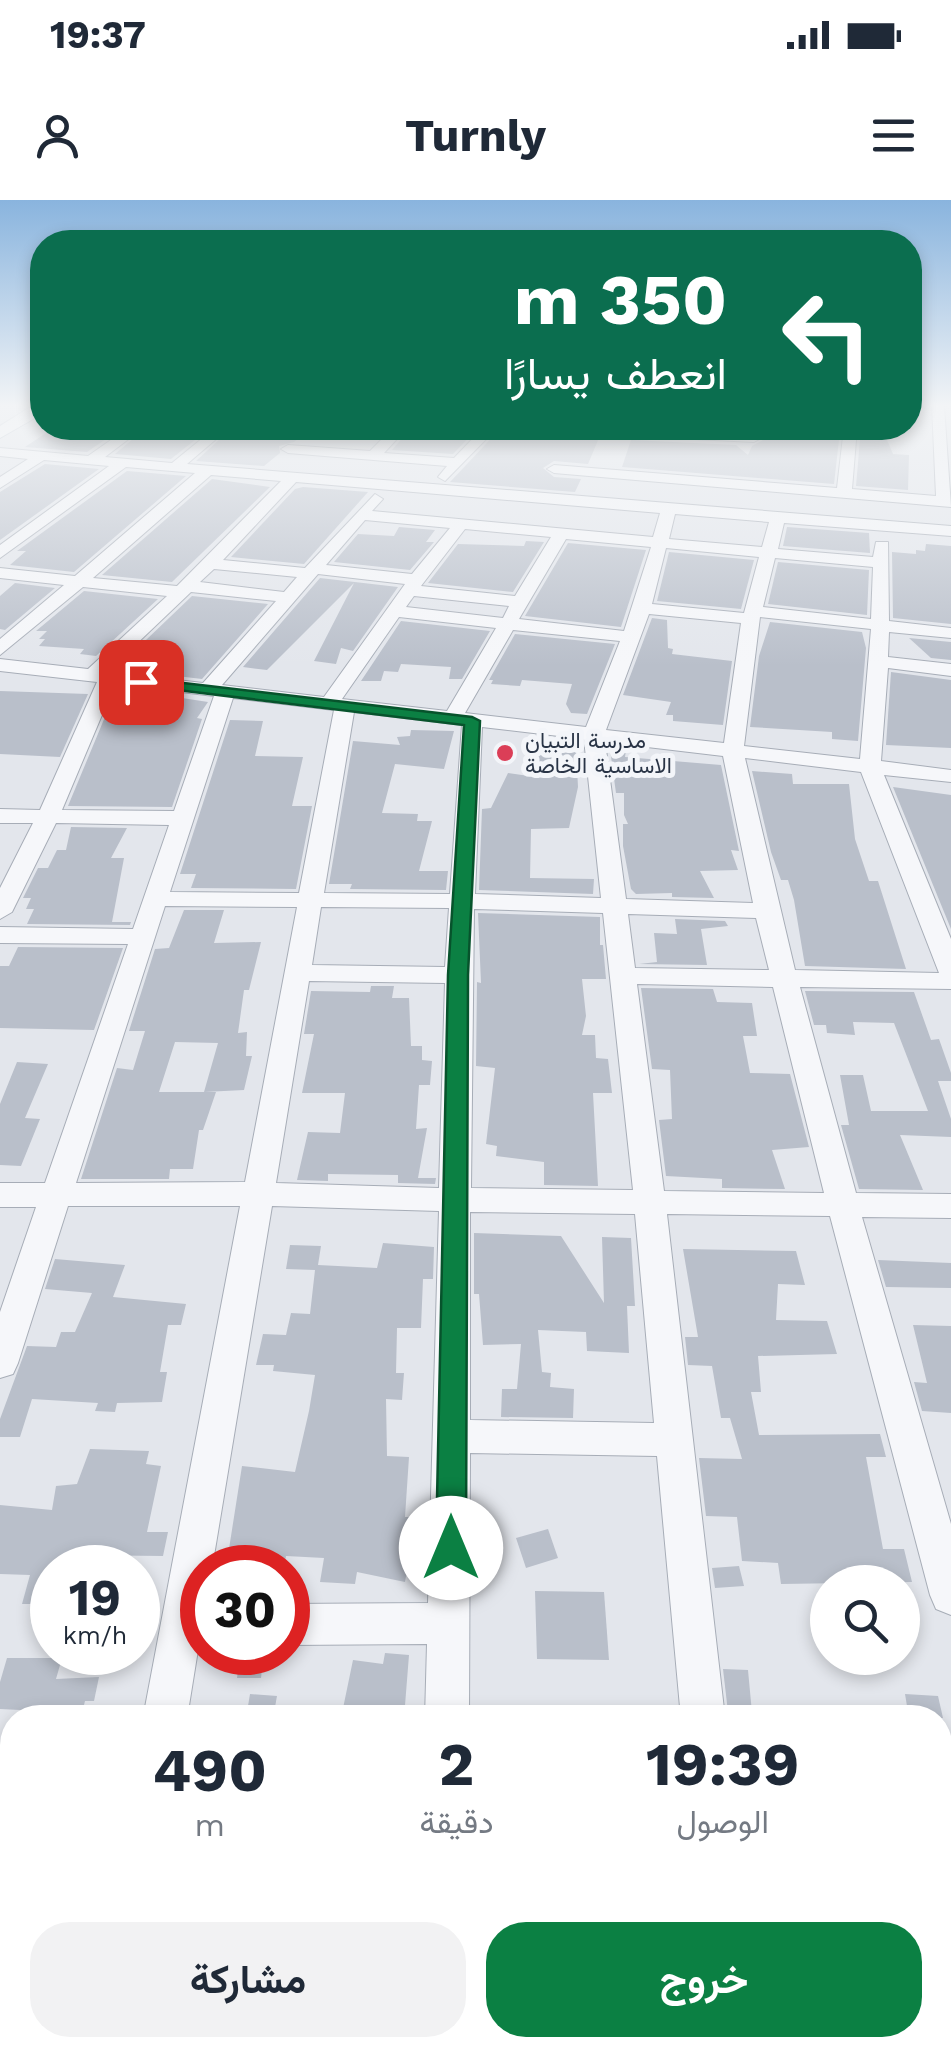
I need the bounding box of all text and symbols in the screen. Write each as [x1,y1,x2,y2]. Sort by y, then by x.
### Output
text: 19:37 [50,13,146,57]
icon: person [30,108,85,163]
icon: menu [866,108,921,163]
text: Turnly [405,109,546,162]
text: 350 m [514,259,727,341]
icon: left [762,270,892,400]
text: انعطف يسارًا [504,347,727,400]
pin [99,640,184,725]
icon: arrive [114,655,169,710]
place label: مدرسة التبيان الاساسية الخاصة [525,728,672,778]
marker: مدرسة التبيان الاساسية الخاصة [494,742,516,764]
position arrow [399,1496,503,1600]
speed limit sign: 30 [180,1545,310,1675]
map controls [810,1565,920,1675]
button: search [810,1565,920,1675]
text: 19 [69,1568,121,1627]
text: km/h [63,1621,127,1650]
text: 2 [439,1729,474,1800]
text: 19:39 [646,1729,799,1800]
text: 490 [153,1735,267,1806]
text: دقيقة [419,1803,493,1841]
text: الوصول [677,1803,769,1841]
text: m [194,1806,225,1844]
button: مشاركة [30,1922,466,2037]
button: خروج [486,1922,922,2037]

